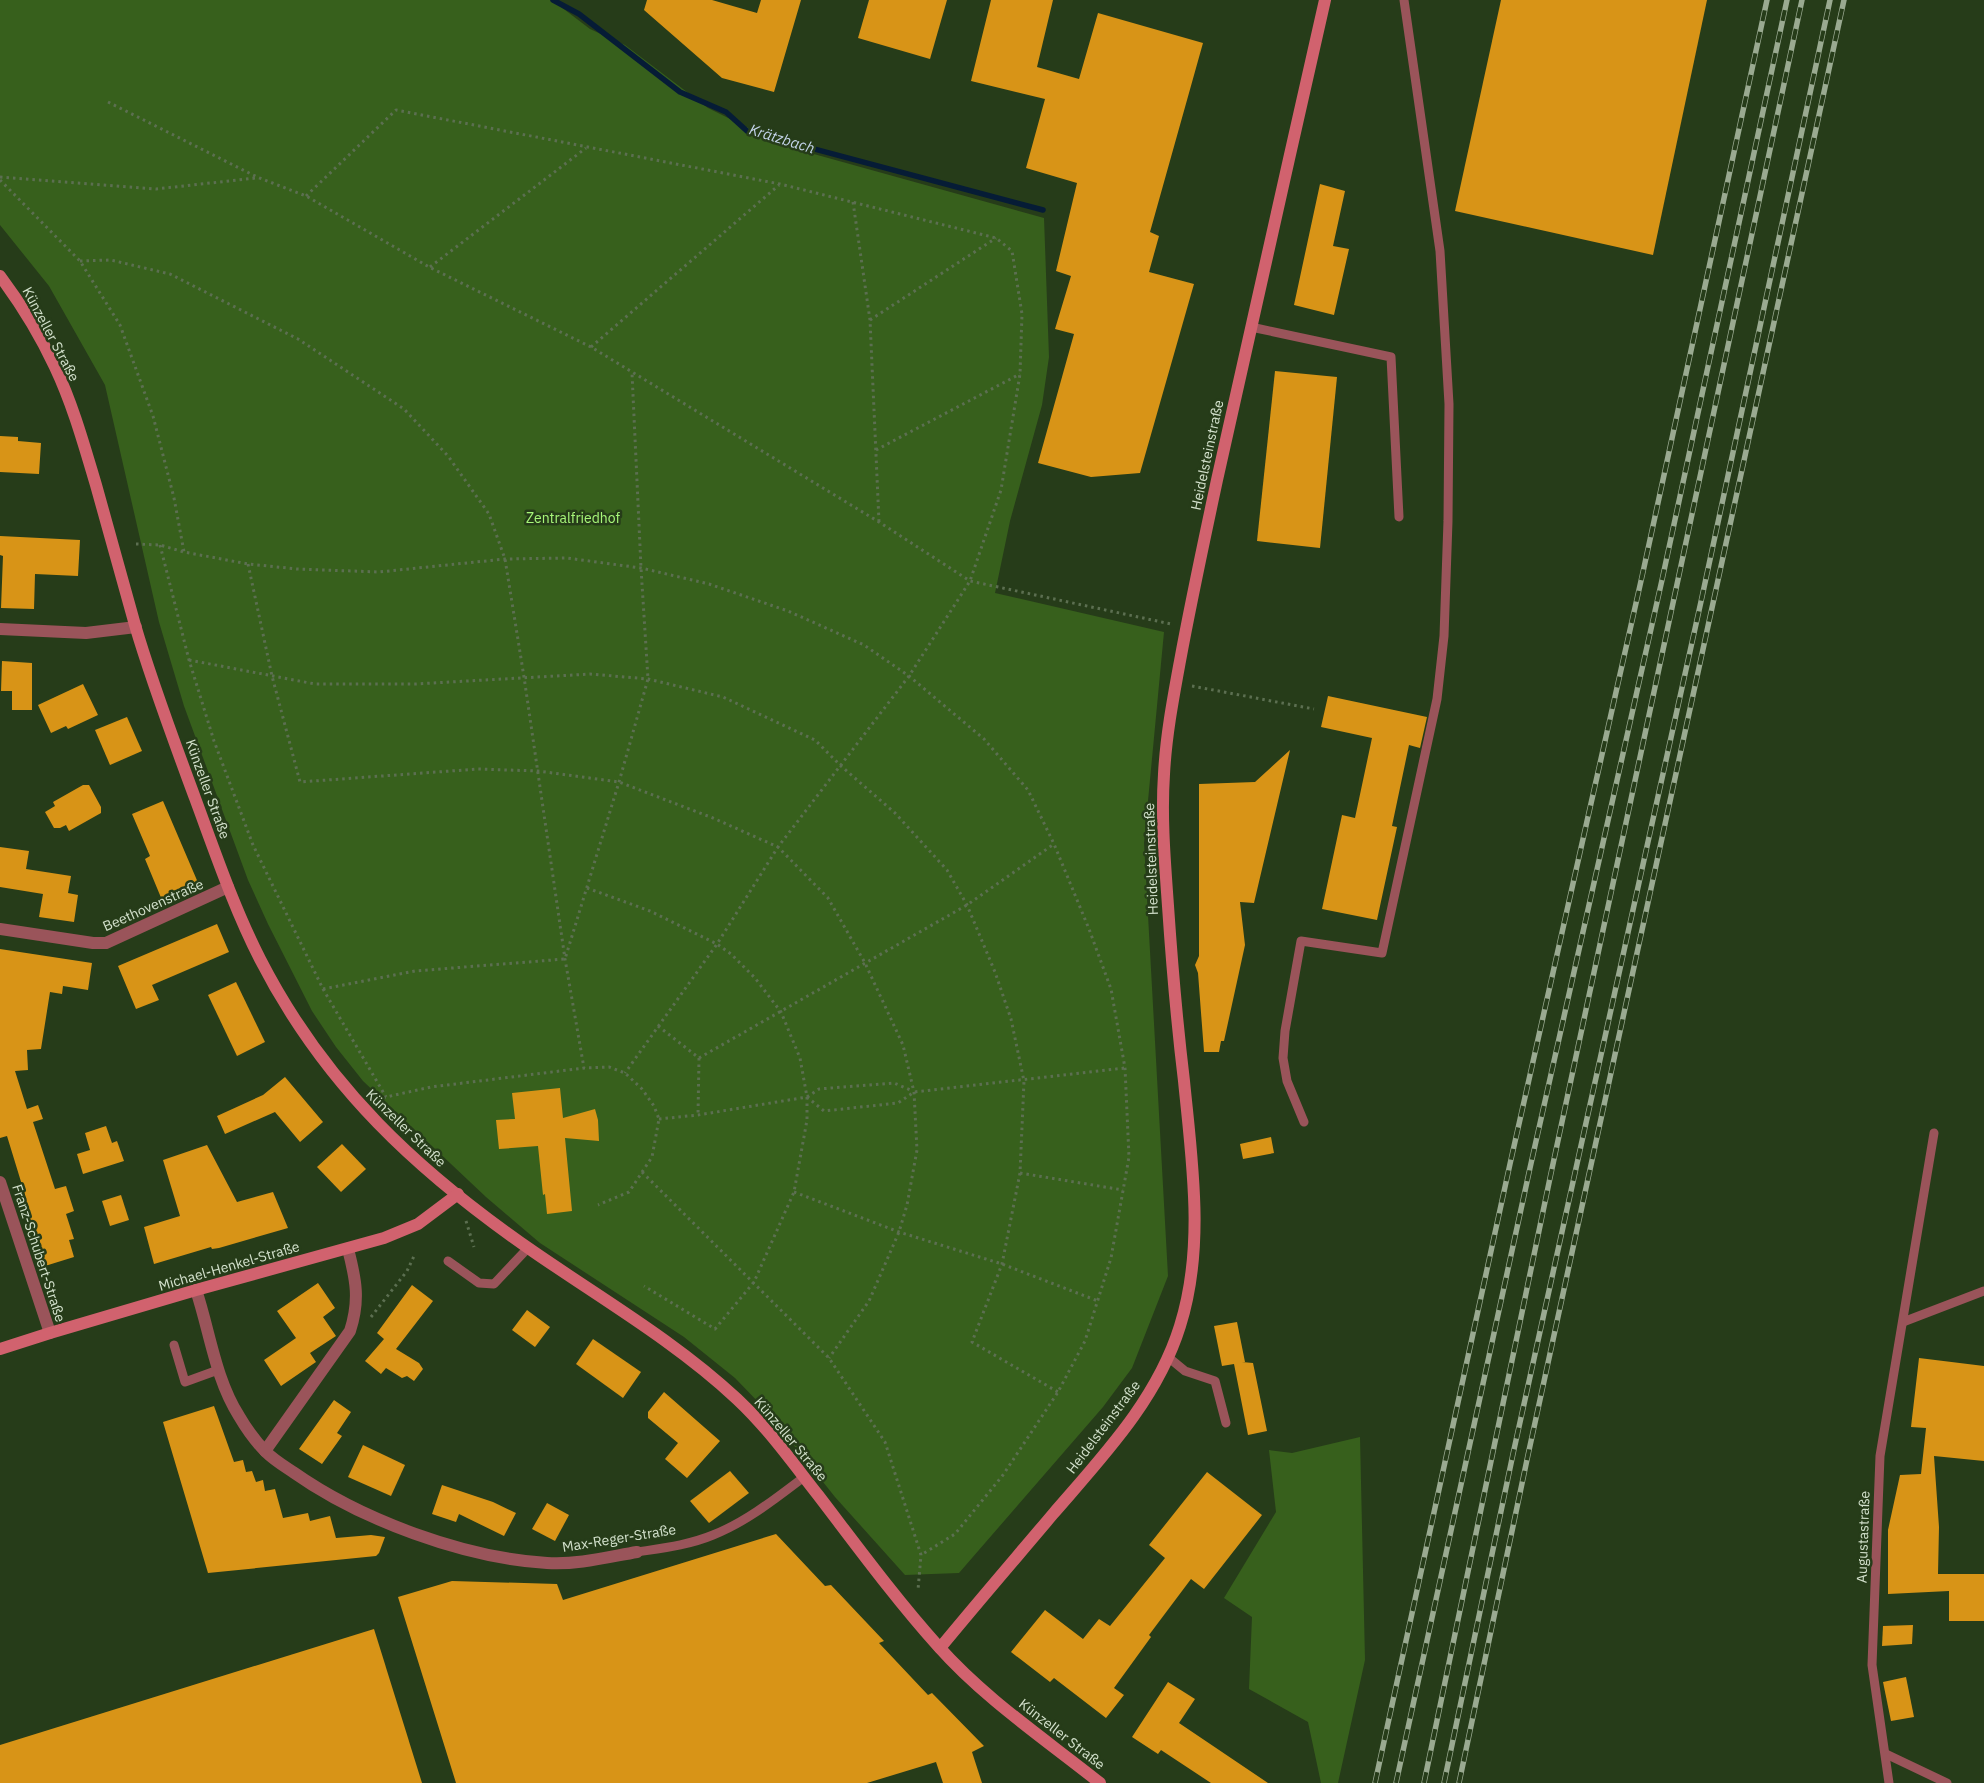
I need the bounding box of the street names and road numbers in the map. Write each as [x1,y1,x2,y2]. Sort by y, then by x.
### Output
street label: Künzeller Straße [18,284,84,385]
street label: Heidelsteinstraße [1187,398,1228,512]
street label: Künzeller Straße [182,737,234,842]
street label: Heidelsteinstraße [1140,802,1162,915]
street label: Beethovenstraße [100,875,206,935]
street label: Künzeller Straße [362,1085,450,1171]
street label: Franz-Schubert-Straße [8,1182,70,1324]
street label: Michael-Henkel-Straße [156,1237,302,1295]
street label: Heidelsteinstraße [1062,1377,1144,1477]
street label: Künzeller Straße [750,1393,832,1485]
street label: Augustastraße [1852,1490,1874,1583]
street label: Max-Reger-Straße [561,1520,677,1556]
street label: Künzeller Straße [1015,1695,1109,1773]

